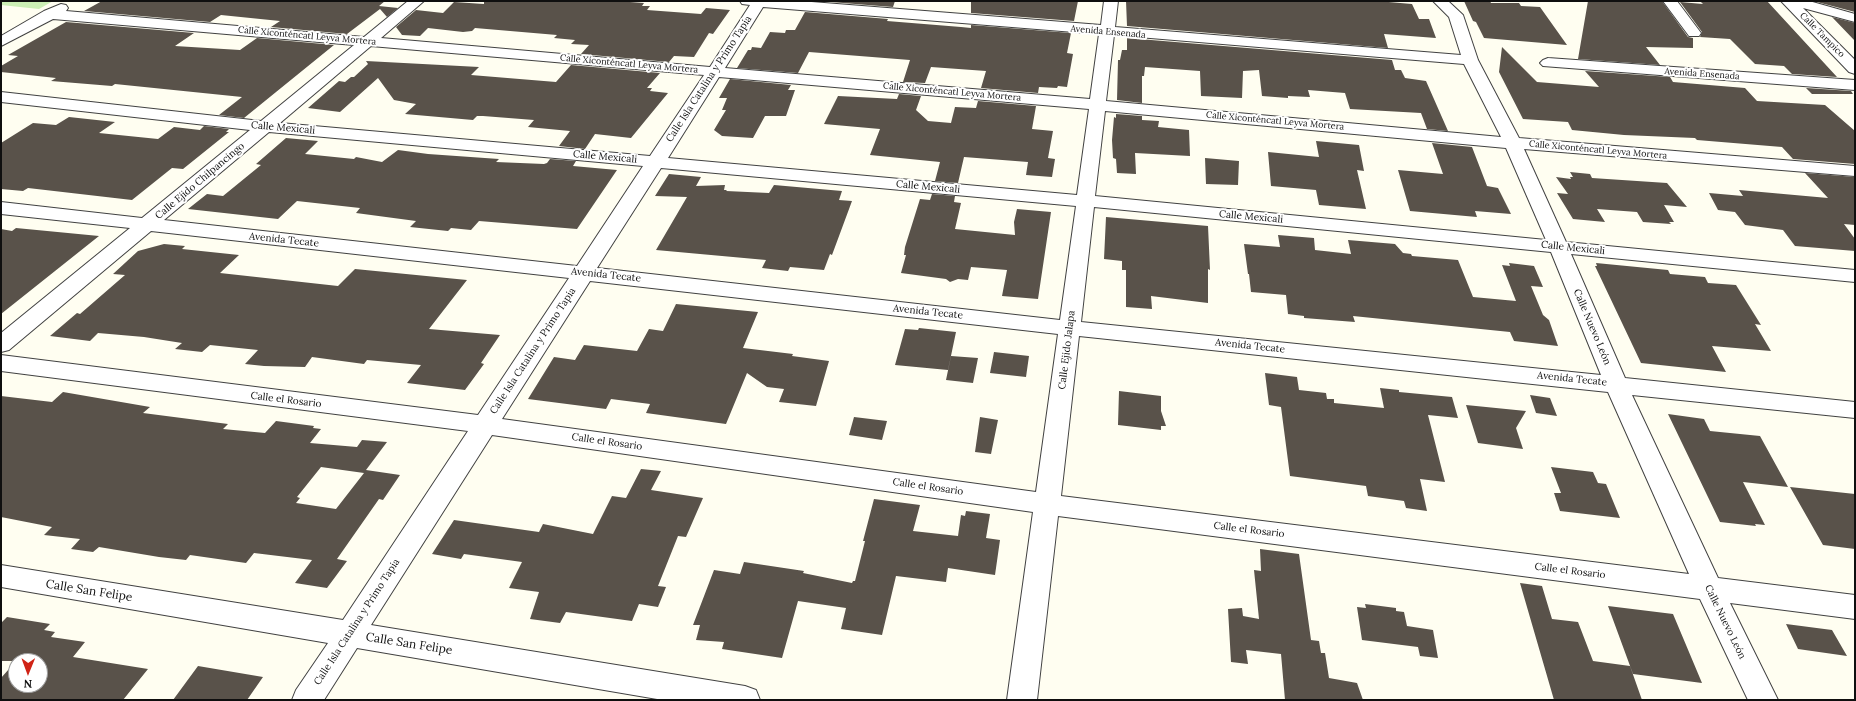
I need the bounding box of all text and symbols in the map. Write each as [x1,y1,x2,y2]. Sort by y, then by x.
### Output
street label: Calle Tampico [1797,10,1847,60]
street label: Calle Isla Catalina y Primo Tapia [664,14,754,144]
street label: Avenida Ensenada [1070,23,1146,41]
street label: Calle Xiconténcatl Leyva Mortera [237,25,377,47]
street label: Calle Xiconténcatl Leyva Mortera [559,53,699,75]
street label: Avenida Ensenada [1664,66,1740,82]
street label: Calle Xiconténcatl Leyva Mortera [882,81,1022,103]
street label: Calle Xiconténcatl Leyva Mortera [1205,110,1345,132]
street label: Calle Mexicali [250,119,316,137]
street label: Calle Xiconténcatl Leyva Mortera [1528,139,1668,161]
street label: Calle Ejido Chilpancingo [153,140,247,222]
street label: Calle Mexicali [572,148,638,166]
street label: Calle Mexicali [895,178,961,196]
street label: Calle Mexicali [1218,208,1284,226]
street label: Avenida Tecate [249,230,319,250]
street label: Calle Mexicali [1540,239,1606,257]
street label: Avenida Tecate [571,265,641,285]
street label: Calle Isla Catalina y Primo Tapia [488,286,578,416]
street label: Calle Nuevo León [1571,287,1613,367]
street label: Avenida Tecate [893,302,963,322]
street label: Calle Ejido Jalapa [1056,310,1078,390]
street label: Avenida Tecate [1215,336,1285,356]
street label: Avenida Tecate [1537,369,1607,389]
street label: Calle el Rosario [250,390,322,410]
street label: Calle el Rosario [571,431,643,453]
street label: Calle el Rosario [892,476,964,498]
street label: Calle el Rosario [1213,520,1285,540]
street label: Calle Isla Catalina y Primo Tapia [312,557,402,687]
street label: Calle el Rosario [1534,561,1606,581]
street label: Calle San Felipe [45,577,133,605]
street label: Calle Nuevo León [1702,583,1748,661]
street label: Calle San Felipe [365,630,453,658]
north arrow [8,653,48,693]
text: N [23,677,32,691]

